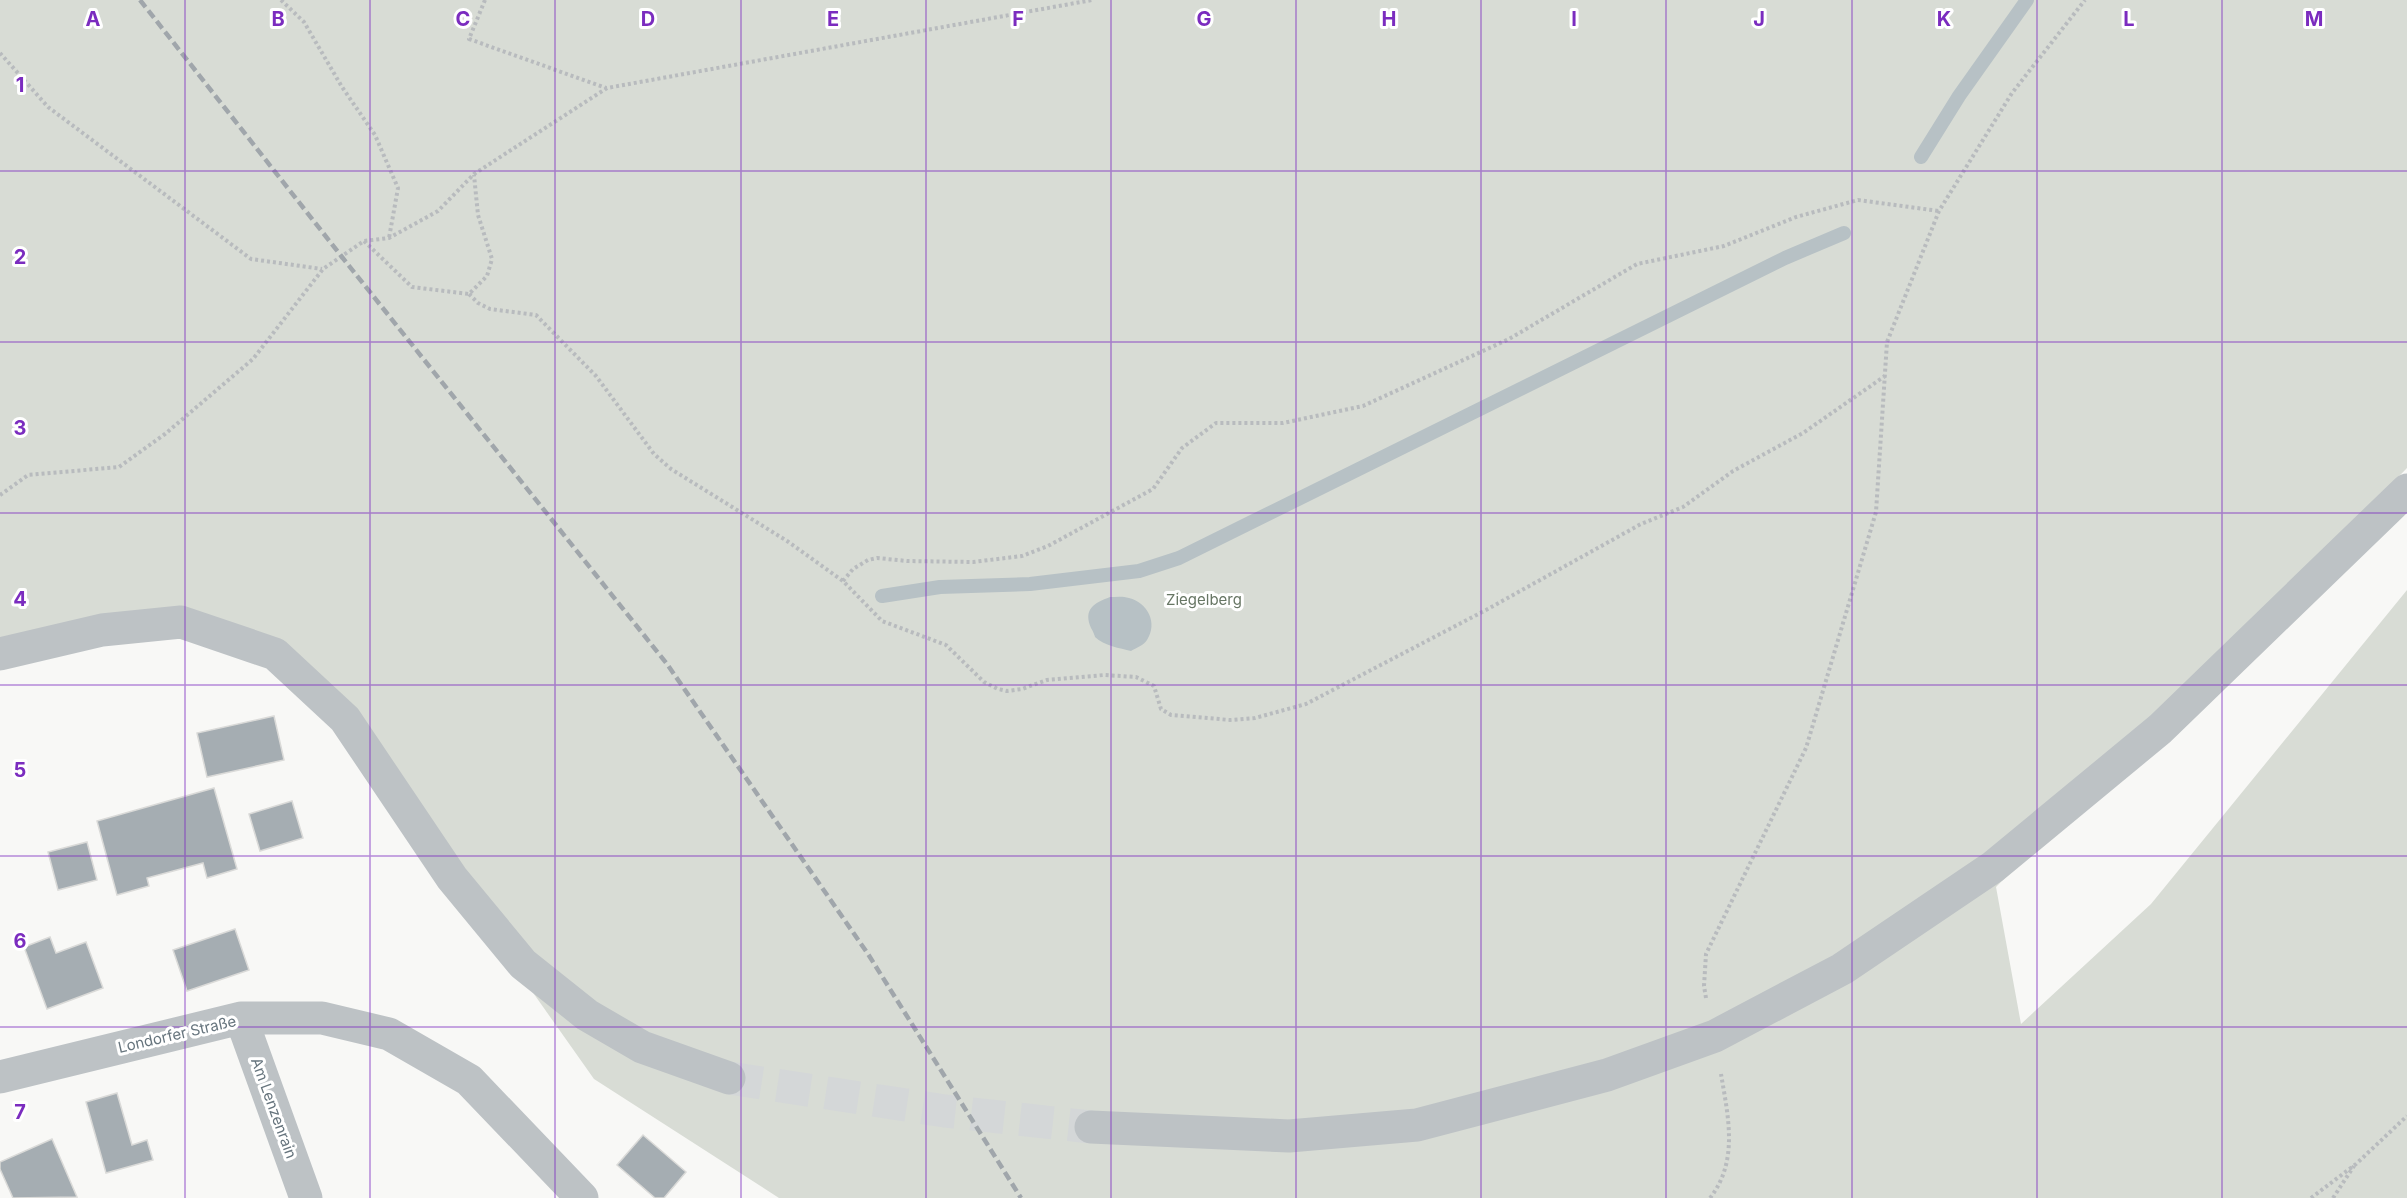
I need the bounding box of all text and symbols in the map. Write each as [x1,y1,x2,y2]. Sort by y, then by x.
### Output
text: A [86,7,101,31]
text: B [271,7,285,31]
text: C [456,7,470,31]
text: D [641,7,655,31]
text: E [827,7,839,31]
text: F [1012,7,1024,31]
text: G [1196,7,1212,31]
text: H [1382,7,1396,31]
text: I [1571,7,1577,31]
text: J [1753,7,1765,31]
text: K [1937,7,1951,31]
text: L [2123,7,2135,31]
text: M [2305,7,2323,31]
text: 1 [16,73,24,97]
text: 2 [14,245,26,269]
text: 3 [14,416,26,440]
text: 4 [13,587,27,611]
park label: Ziegelberg [1166,590,1242,609]
text: 5 [14,758,26,782]
text: 6 [14,929,27,953]
street label: Londorfer Straße [116,1011,238,1057]
street label: Am Lenzenrain [247,1055,301,1161]
text: 7 [14,1100,26,1124]

